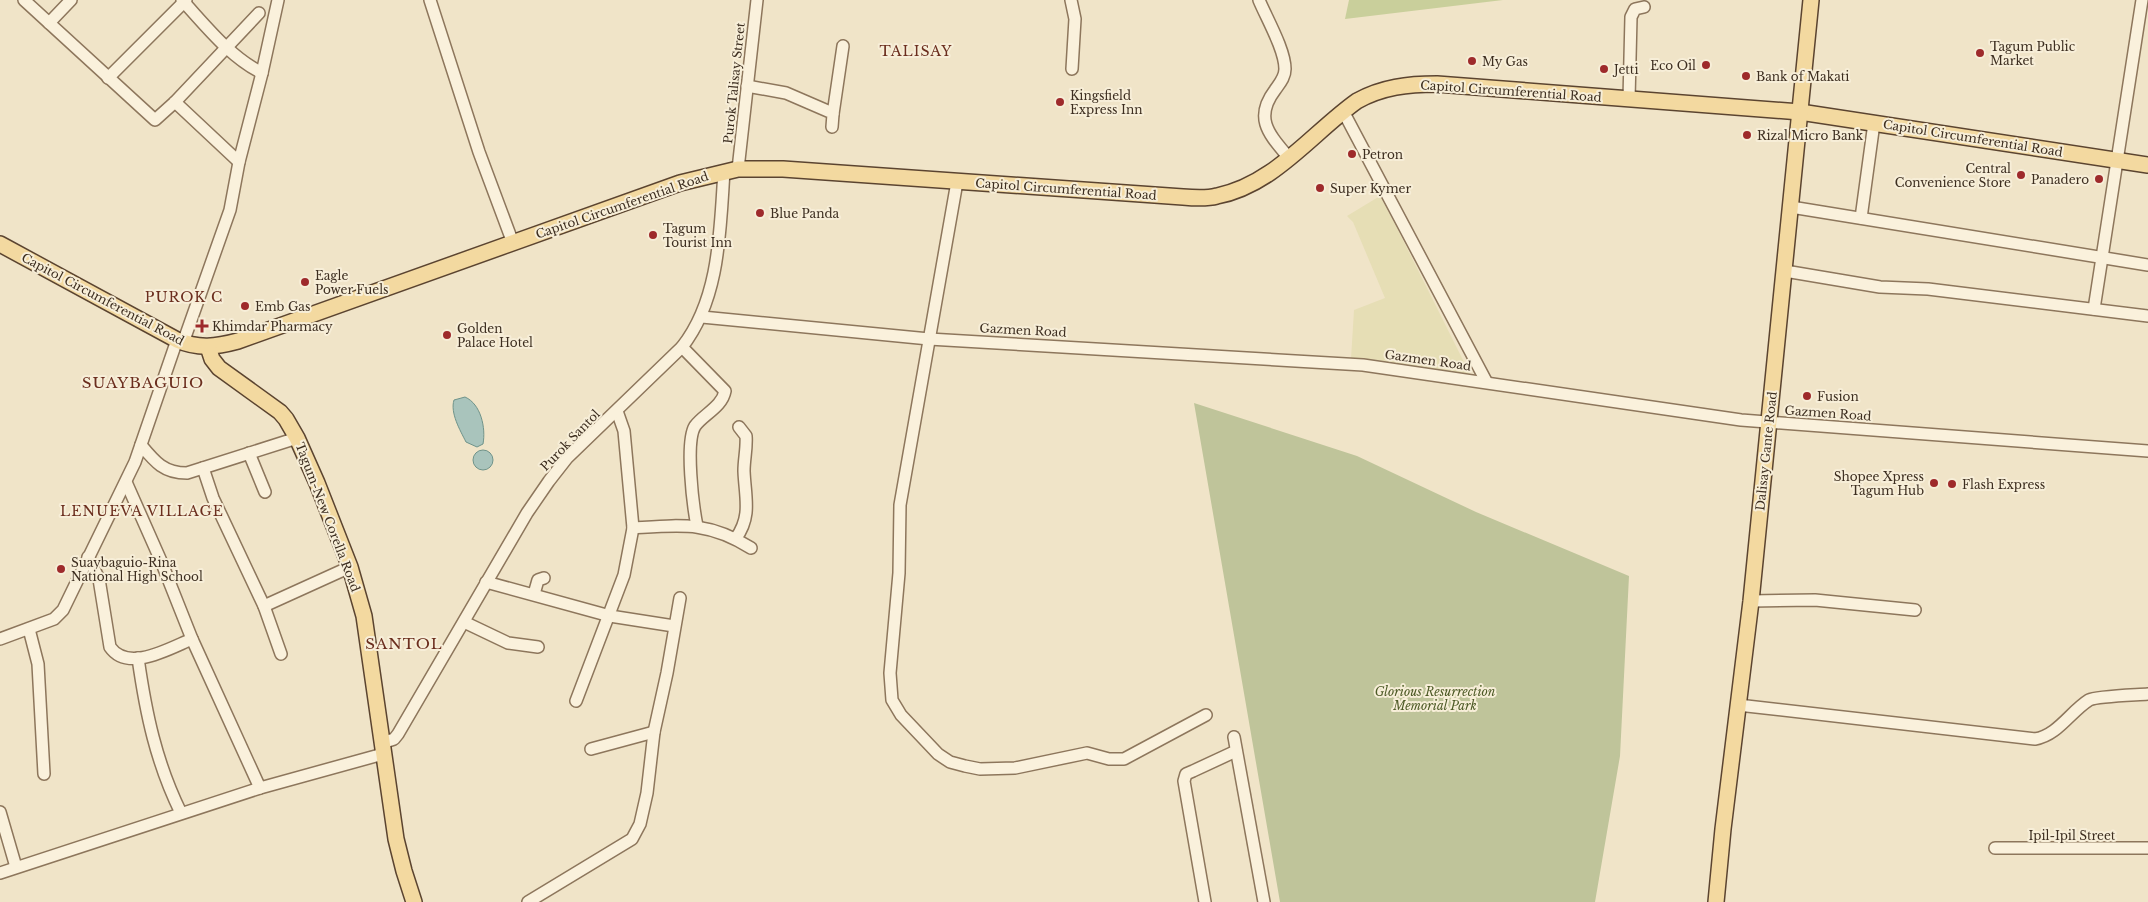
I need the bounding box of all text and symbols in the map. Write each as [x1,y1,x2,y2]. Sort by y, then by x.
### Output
street label: Purok Talisay Street [720,21,748,144]
place label: Tagum Public Market [1990,39,2076,68]
district label: TALISAY [880,42,952,60]
marker: Tagum Public Market [1974,47,1986,59]
place label: My Gas [1482,54,1528,69]
marker: My Gas [1466,55,1478,67]
place label: Eco Oil [1650,58,1696,73]
marker: Eco Oil [1700,59,1712,71]
place label: Jetti [1612,62,1638,77]
marker: Jetti [1598,63,1610,75]
place label: Bank of Makati [1756,69,1849,84]
marker: Bank of Makati [1740,70,1752,82]
street label: Capitol Circumferential Road [1420,77,1602,105]
place label: Kingsfield Express Inn [1070,88,1143,117]
marker: Kingsfield Express Inn [1054,96,1066,108]
street label: Capitol Circumferential Road [1882,116,2064,160]
place label: Rizal Micro Bank [1757,128,1864,143]
marker: Rizal Micro Bank [1741,129,1753,141]
place label: Petron [1362,147,1403,162]
marker: Petron [1346,148,1358,160]
place label: Central Convenience Store [1895,161,2011,190]
street label: Capitol Circumferential Road [534,168,710,242]
marker: Central Convenience Store [2015,169,2027,181]
place label: Panadero [2031,172,2089,187]
marker: Panadero [2093,173,2105,185]
street label: Capitol Circumferential Road [975,175,1157,203]
place label: Super Kymer [1330,181,1411,196]
marker: Super Kymer [1314,182,1326,194]
place label: Blue Panda [770,206,840,221]
marker: Blue Panda [754,207,766,219]
place label: Tagum Tourist Inn [663,221,732,250]
marker: Tagum Tourist Inn [647,229,659,241]
street label: Capitol Circumferential Road [19,250,187,348]
place label: Eagle Power Fuels [315,268,389,297]
marker: Eagle Power Fuels [299,276,311,288]
district label: PUROK C [145,288,223,306]
place label: Emb Gas [255,299,310,314]
marker: Emb Gas [239,300,251,312]
place label: Khimdar Pharmacy [212,319,333,334]
marker: Khimdar Pharmacy [196,320,208,332]
street label: Gazmen Road [979,320,1067,340]
place label: Golden Palace Hotel [457,321,533,350]
marker: Golden Palace Hotel [441,329,453,341]
street label: Gazmen Road [1384,347,1472,373]
district label: SUAYBAGUIO [82,373,204,392]
place label: Fusion [1817,389,1859,404]
marker: Fusion [1801,390,1813,402]
street label: Dalisay Gante Road [1752,391,1780,511]
street label: Gazmen Road [1784,402,1872,424]
street label: Purok Santol [537,406,603,474]
street label: Tagum-New Corella Road [293,440,363,594]
place label: Shopee Xpress Tagum Hub [1834,469,1924,498]
marker: Shopee Xpress Tagum Hub [1928,477,1940,489]
place label: Flash Express [1962,477,2045,492]
marker: Flash Express [1946,478,1958,490]
district label: LENUEVA VILLAGE [60,502,224,520]
place label: Suaybaguio-Rina National High School [71,555,203,584]
marker: Suaybaguio-Rina National High School [55,563,67,575]
district label: SANTOL [365,634,443,653]
park label: Glorious Resurrection Memorial Park [1375,684,1496,713]
street label: Ipil-Ipil Street [2029,828,2116,843]

